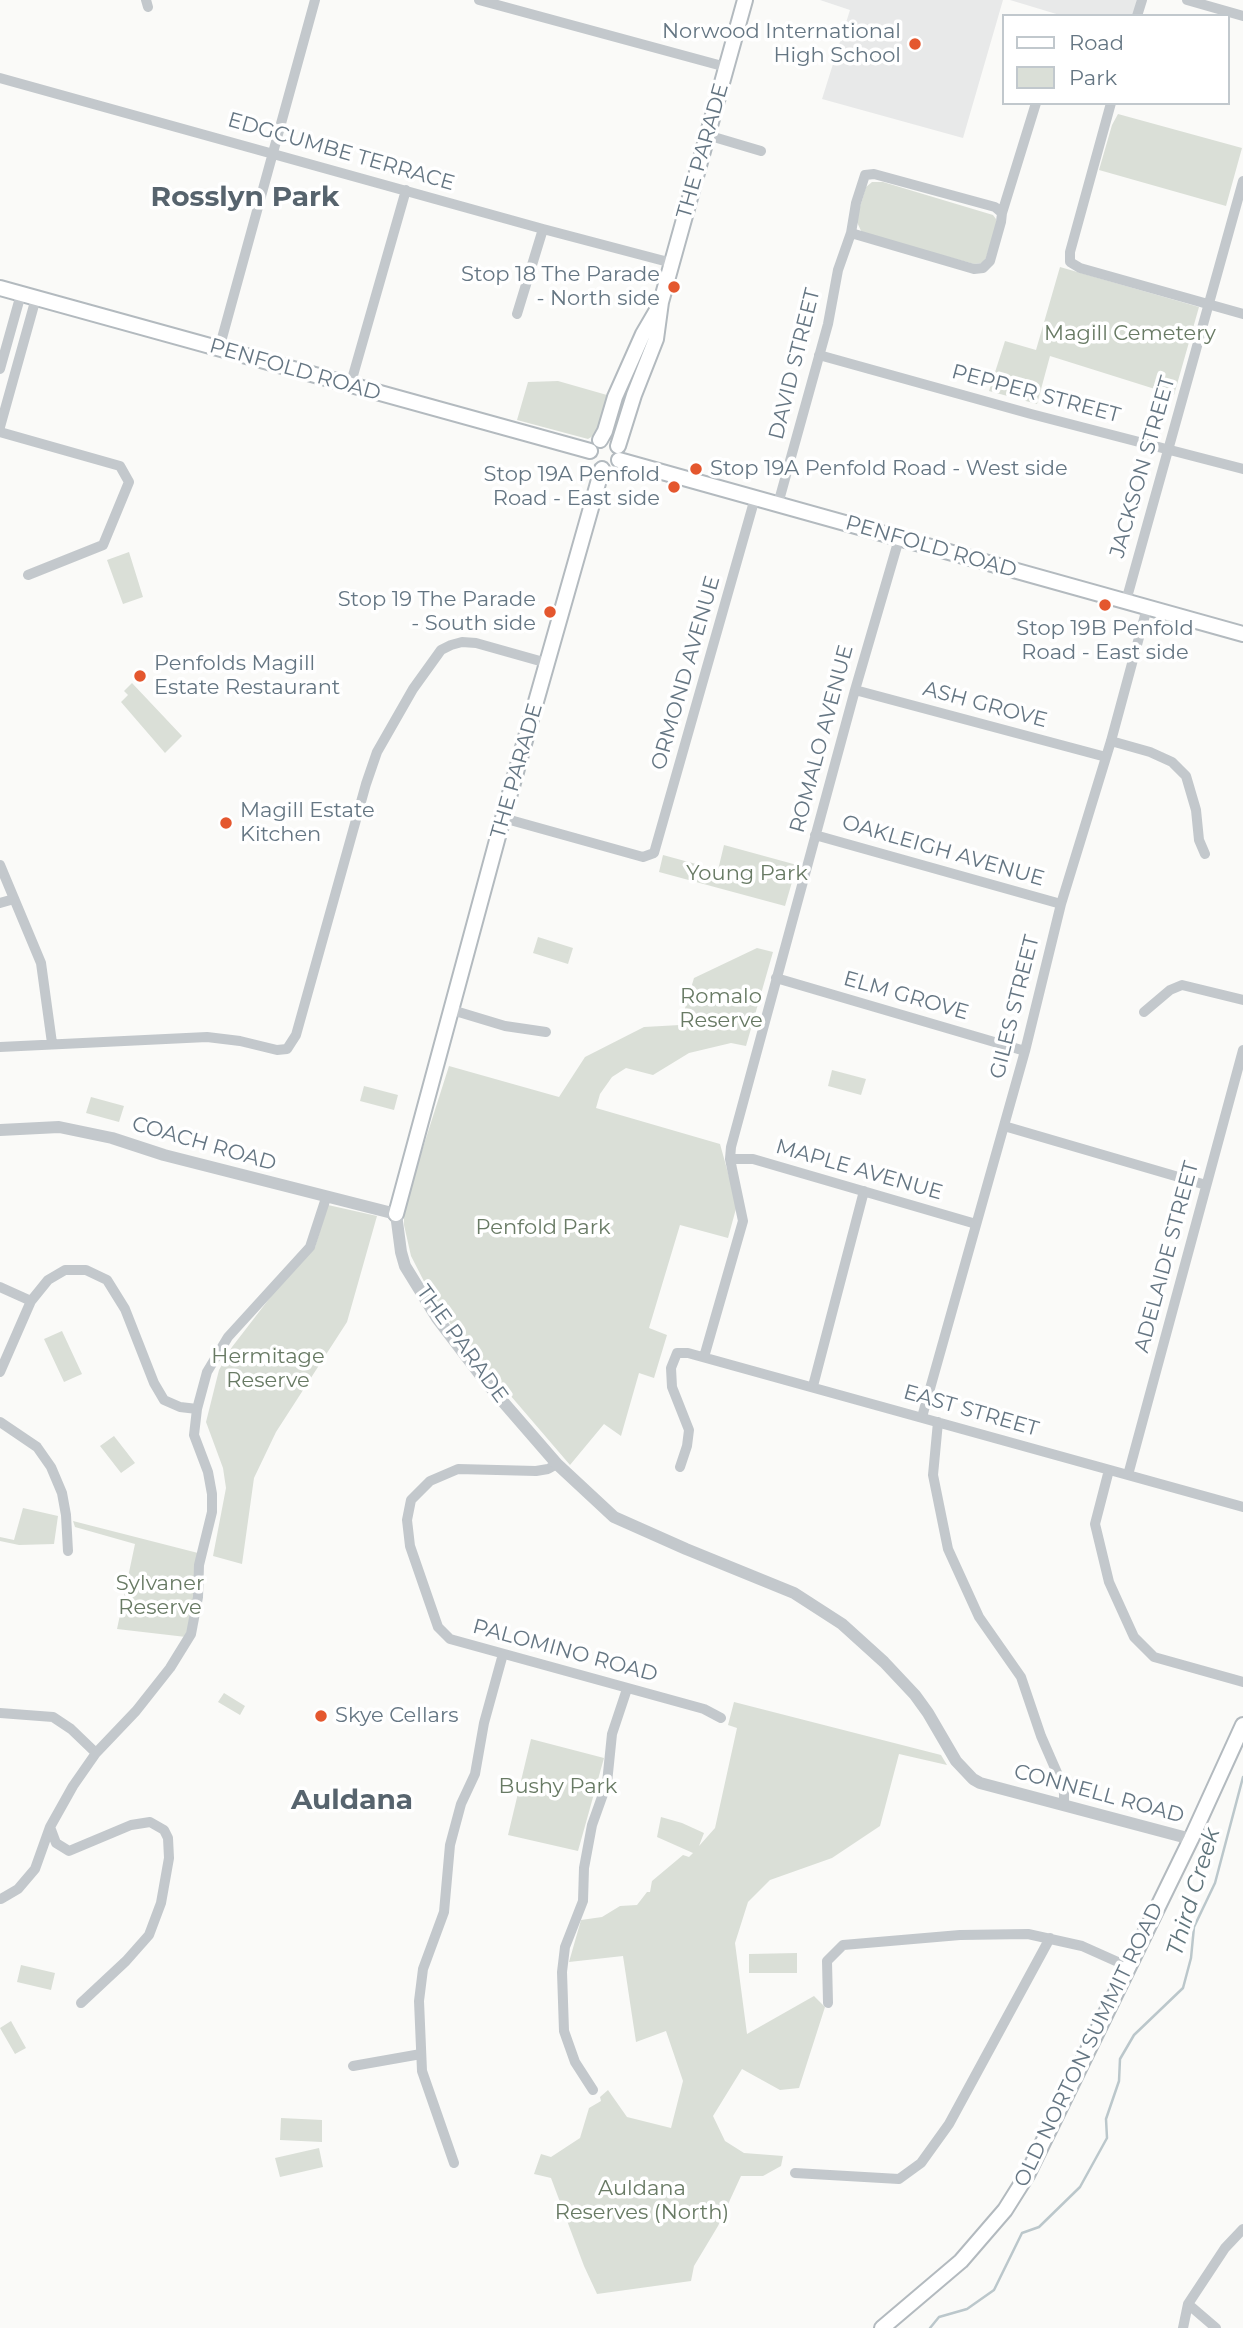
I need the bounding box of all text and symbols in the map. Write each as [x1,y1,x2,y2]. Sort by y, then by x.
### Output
legend [1002,14,1229,105]
place label: Norwood International High School [662,19,901,69]
text: Road [1069,30,1124,55]
marker: Norwood International High School [907,36,923,52]
text: Park [1069,65,1117,90]
street label: THE PARADE [672,80,734,222]
street label: EDGCUMBE TERRACE [225,108,457,196]
district label: Rosslyn Park [151,181,339,215]
place label: Stop 18 The Parade - North side [461,262,660,312]
marker: Stop 18 The Parade - North side [666,279,682,295]
street label: DAVID STREET [764,286,826,442]
park label: Magill Cemetery [1044,321,1216,347]
street label: PENFOLD ROAD [206,334,384,406]
street label: PEPPER STREET [949,359,1123,429]
street label: JACKSON STREET [1105,373,1181,561]
place label: Stop 19A Penfold Road - West side [710,456,1068,482]
marker: Stop 19A Penfold Road - West side [688,461,704,477]
place label: Stop 19A Penfold Road - East side [484,462,660,512]
marker: Stop 19A Penfold Road - East side [666,479,682,495]
street label: PENFOLD ROAD [842,511,1020,583]
street label: ORMOND AVENUE [646,573,726,773]
place label: Stop 19 The Parade - South side [338,587,536,637]
marker: Stop 19B Penfold Road - East side [1097,597,1113,613]
marker: Stop 19 The Parade - South side [542,604,558,620]
place label: Stop 19B Penfold Road - East side [1016,616,1194,666]
street label: ROMALO AVENUE [785,642,859,836]
place label: Penfolds Magill Estate Restaurant [154,651,340,701]
marker: Penfolds Magill Estate Restaurant [132,668,148,684]
street label: ASH GROVE [920,676,1050,734]
street label: THE PARADE [486,700,548,842]
place label: Magill Estate Kitchen [240,798,375,848]
street label: OAKLEIGH AVENUE [839,810,1047,892]
marker: Magill Estate Kitchen [218,815,234,831]
park label: Young Park [686,861,808,887]
street label: GILES STREET [985,932,1045,1082]
street label: ELM GROVE [841,966,971,1026]
park label: Romalo Reserve [679,984,763,1034]
street label: COACH ROAD [129,1111,279,1177]
street label: MAPLE AVENUE [773,1134,945,1206]
street label: ADELAIDE STREET [1129,1158,1205,1356]
park label: Penfold Park [475,1215,611,1241]
street label: THE PARADE [411,1280,513,1408]
park label: Hermitage Reserve [211,1344,325,1394]
street label: EAST STREET [900,1380,1042,1442]
park label: Sylvaner Reserve [116,1571,204,1621]
street label: PALOMINO ROAD [470,1614,660,1688]
place label: Skye Cellars [335,1703,459,1729]
marker: Skye Cellars [313,1708,329,1724]
street label: CONNELL ROAD [1011,1759,1187,1829]
park label: Bushy Park [499,1774,617,1800]
district label: Auldana [291,1784,413,1818]
water label: Third Creek [1161,1825,1227,1959]
street label: OLD NORTON SUMMIT ROAD [1009,1899,1169,2191]
park label: Auldana Reserves (North) [555,2176,729,2226]

